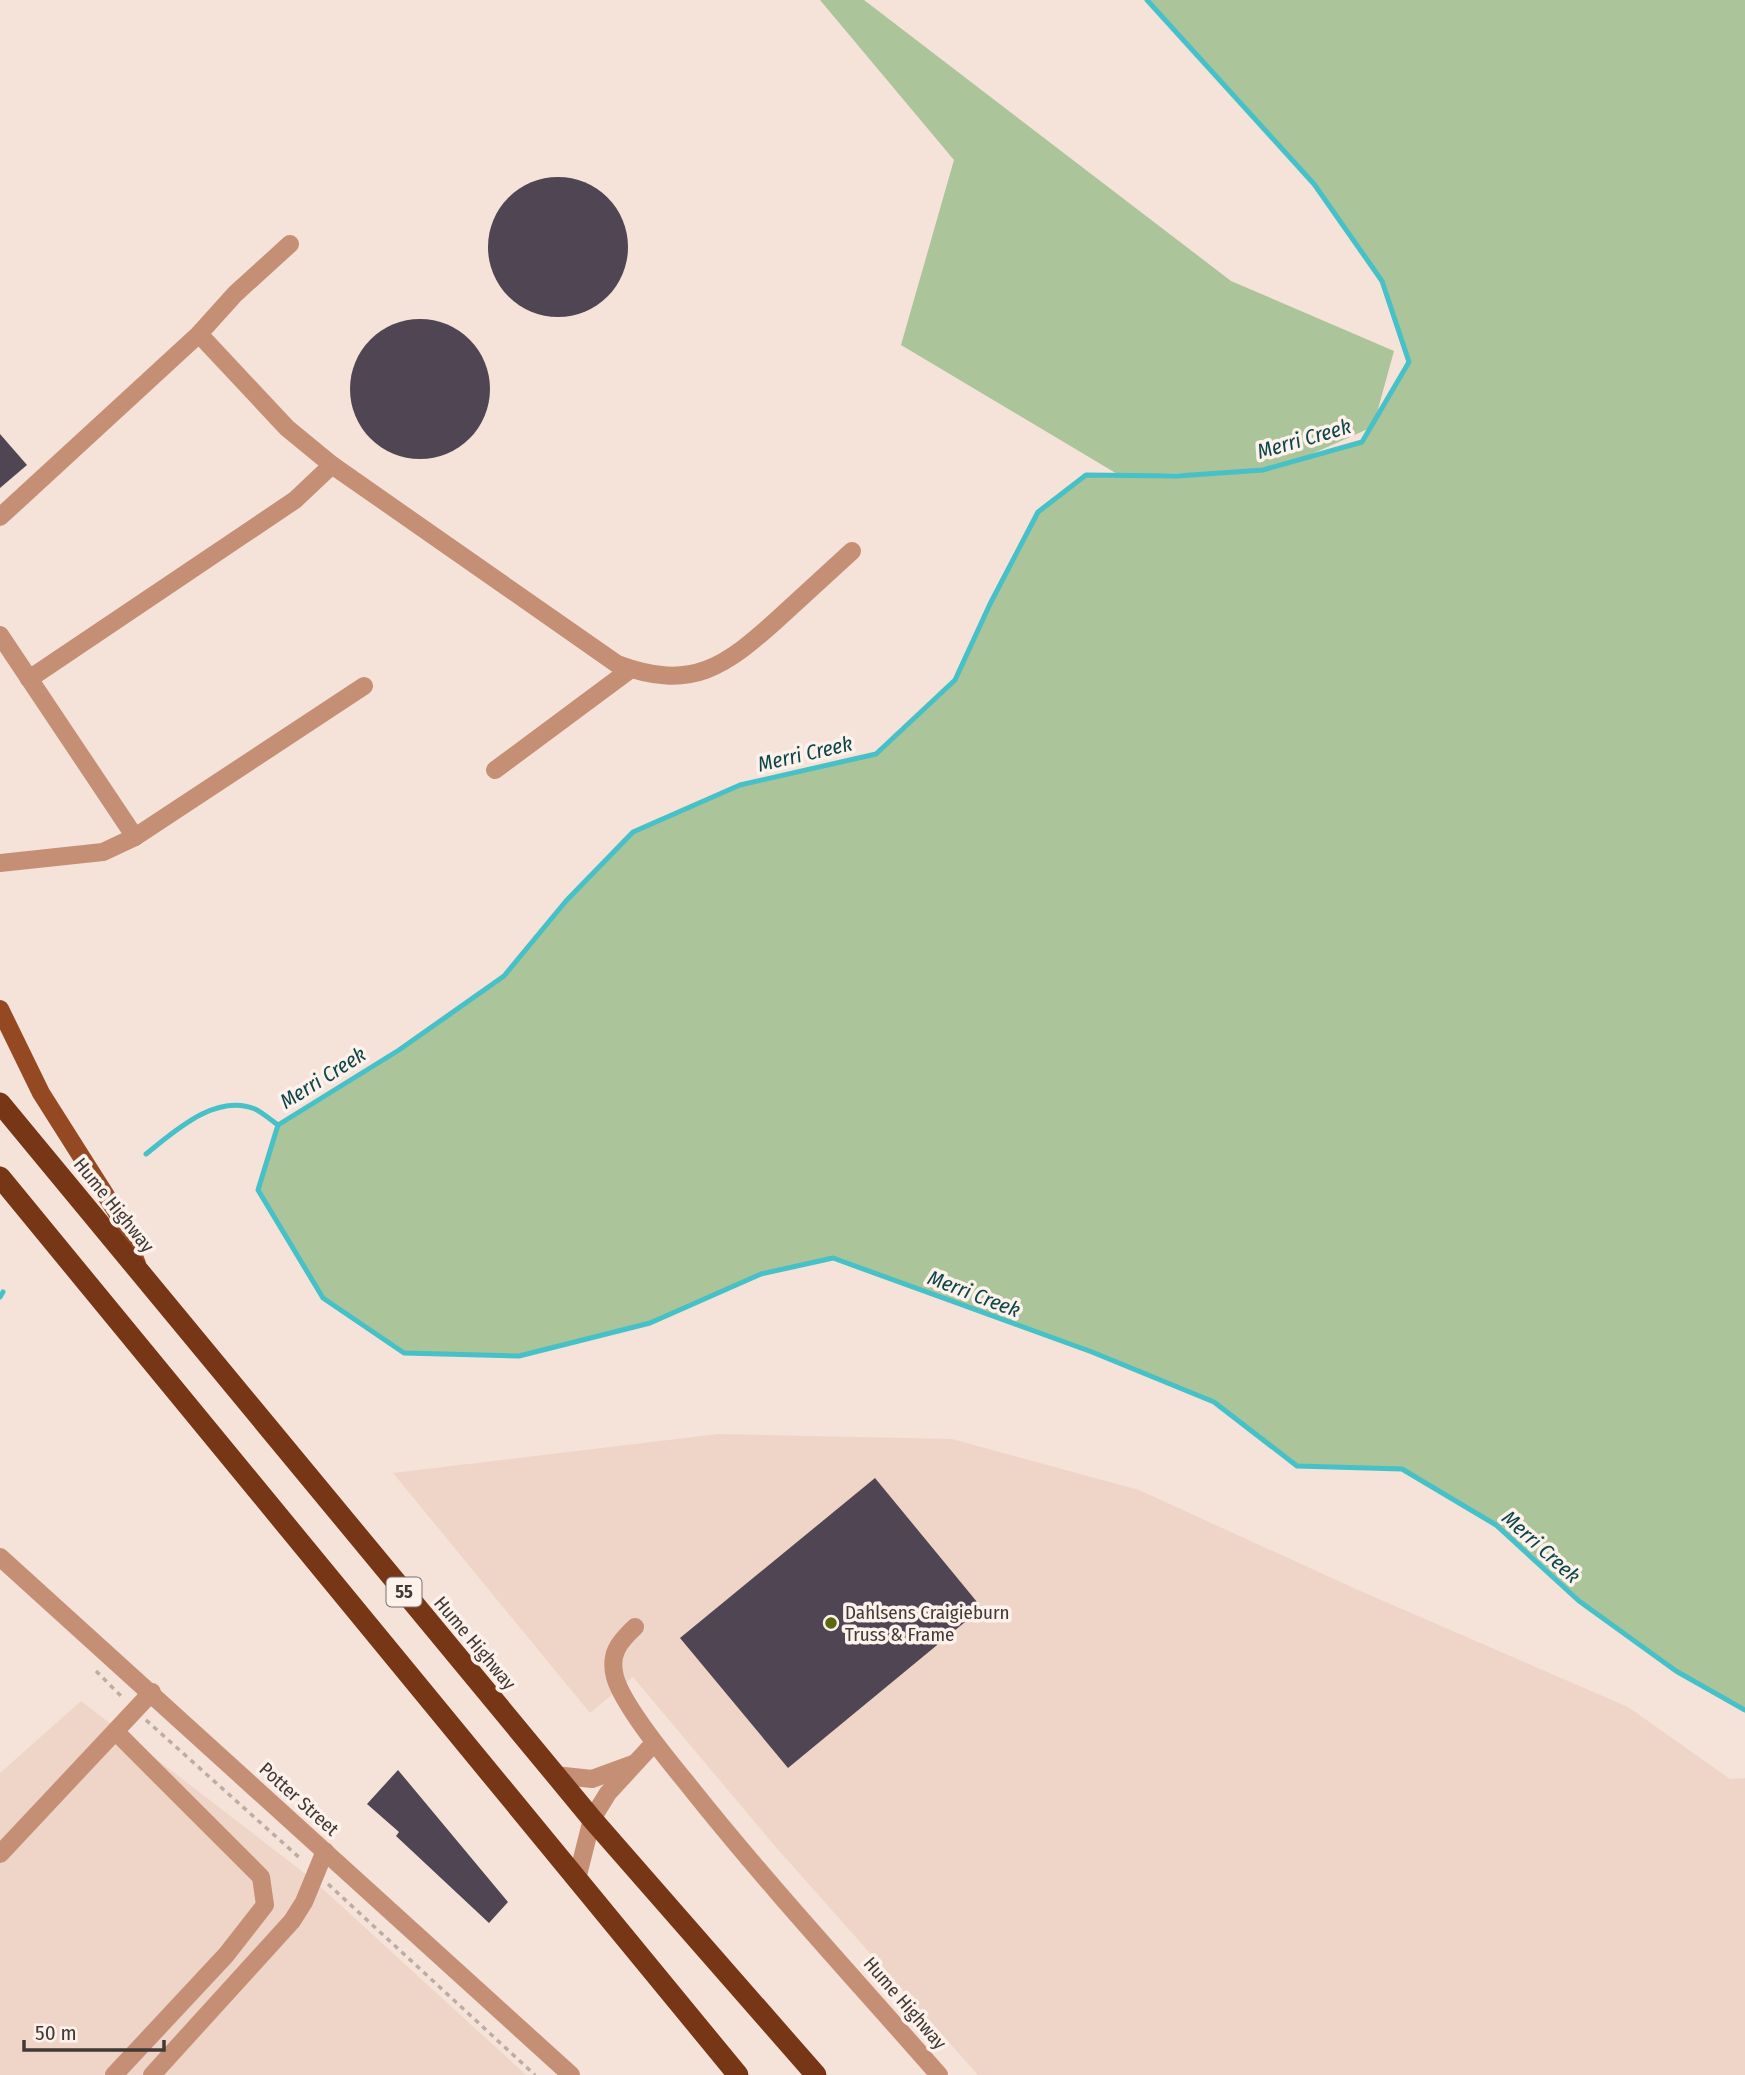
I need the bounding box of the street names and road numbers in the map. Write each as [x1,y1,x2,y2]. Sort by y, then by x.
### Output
street label: Hume Highway [69,1153,159,1257]
road number: 55 [386,1577,422,1606]
street label: Hume Highway [429,1592,521,1695]
street label: Potter Street [255,1757,344,1841]
street label: Hume Highway [859,1952,952,2054]

